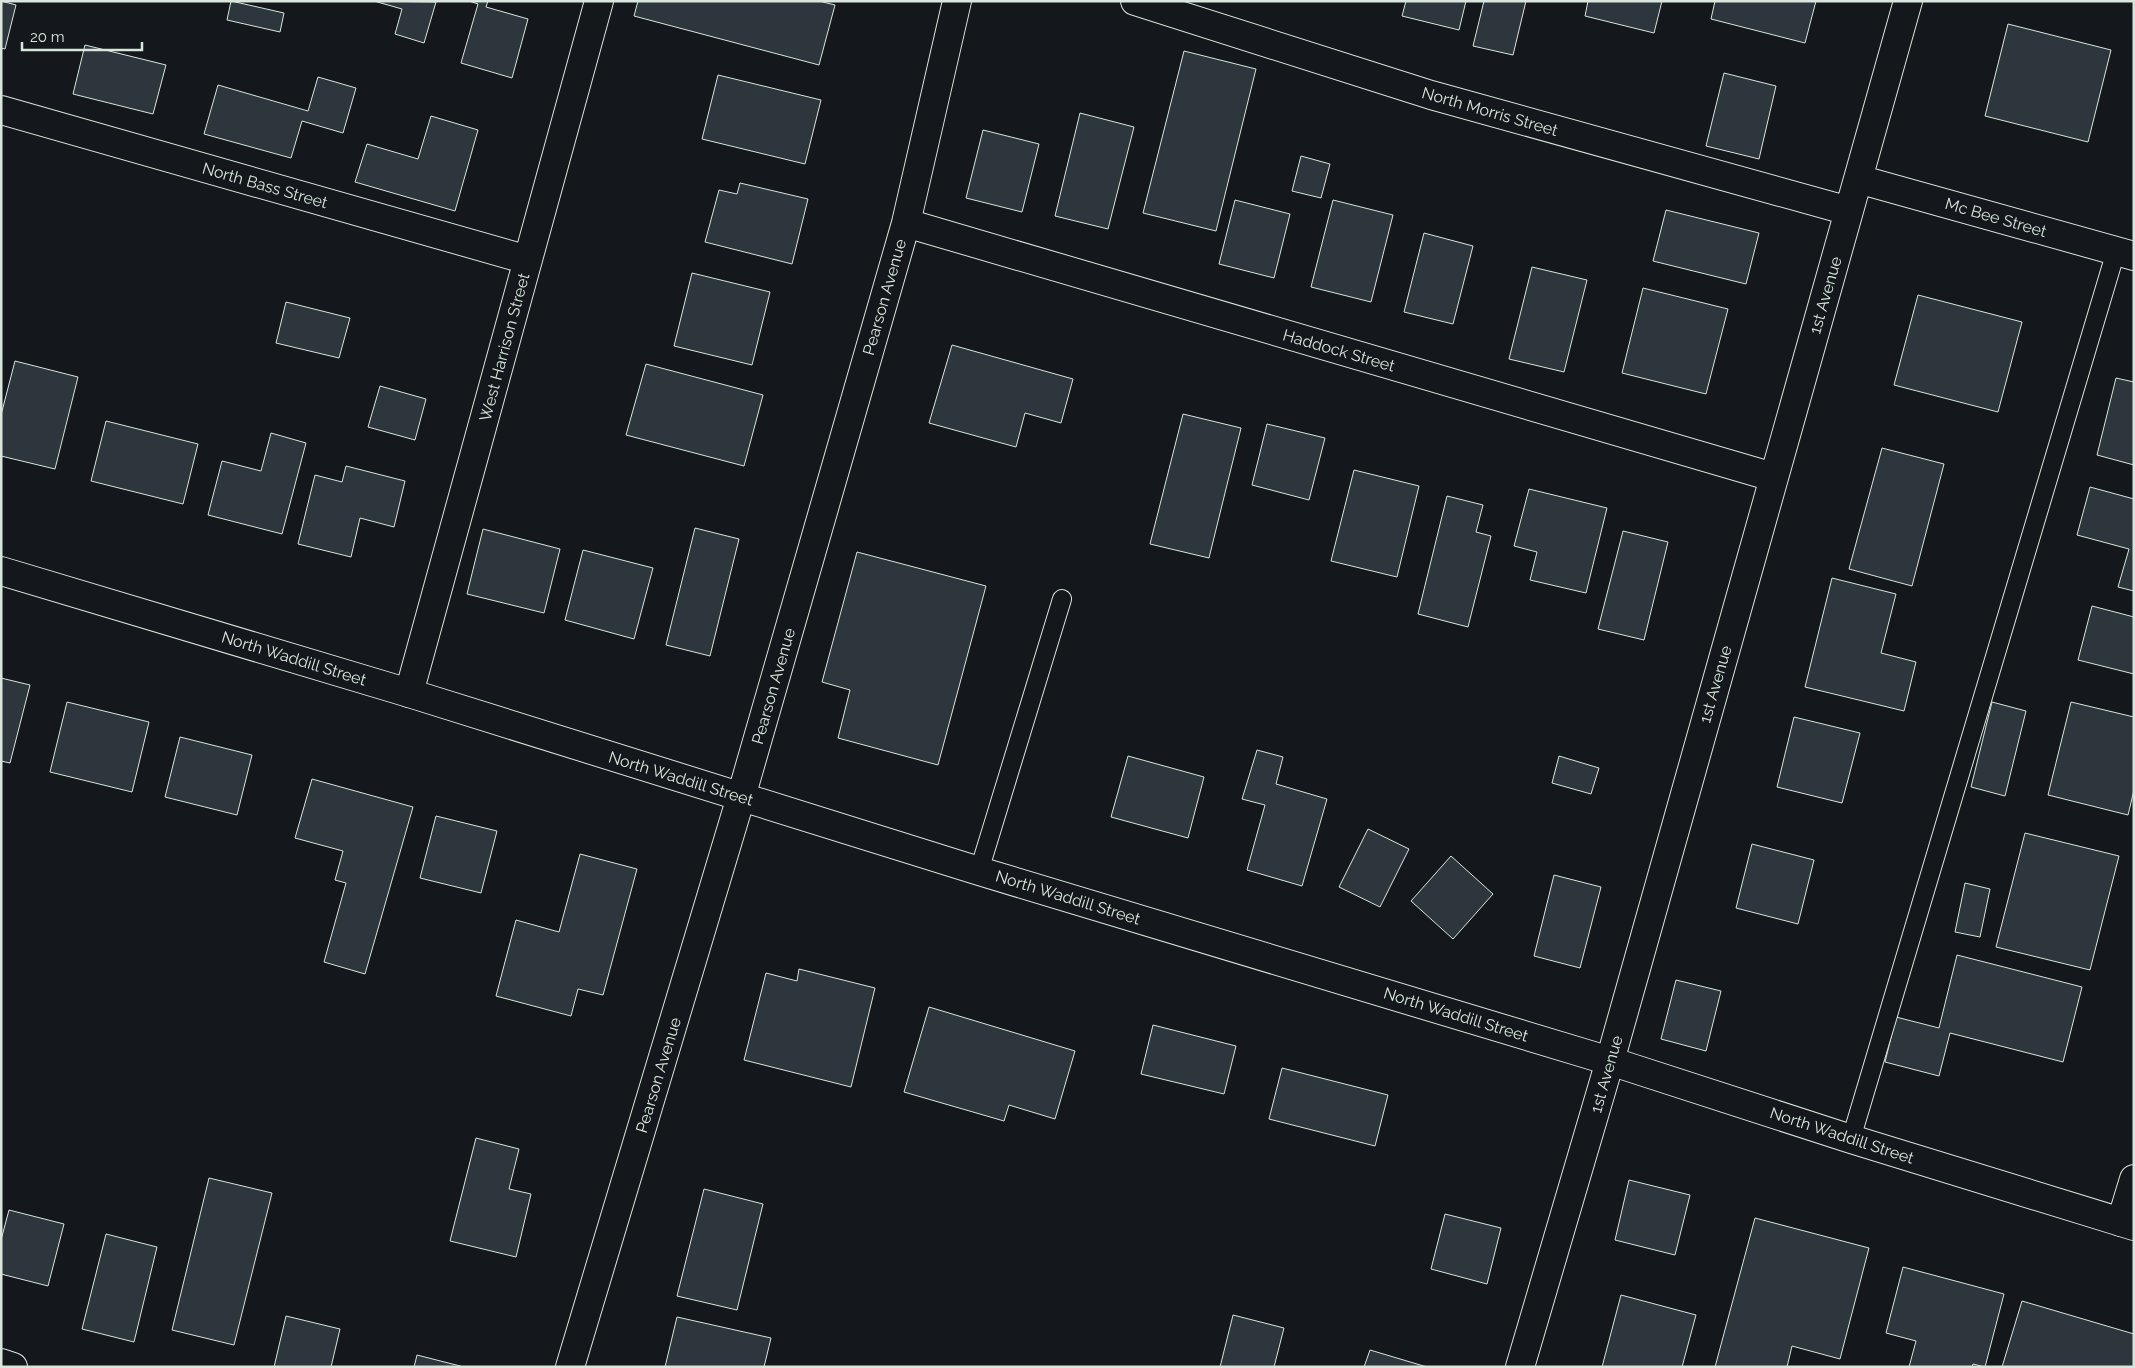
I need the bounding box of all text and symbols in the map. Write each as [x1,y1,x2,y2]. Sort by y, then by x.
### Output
scale bar [22,20,142,52]
text: 20 m [30,28,65,46]
street label: North Morris Street [1420,83,1561,140]
street label: North Bass Street [200,159,330,213]
street label: Mc Bee Street [1943,194,2049,241]
street label: Pearson Avenue [859,237,910,357]
street label: 1st Avenue [1805,254,1846,336]
street label: West Harrison Street [476,270,534,423]
street label: Haddock Street [1281,325,1398,376]
street label: Pearson Avenue [748,626,799,746]
street label: North Waddill Street [219,627,369,690]
street label: 1st Avenue [1695,643,1736,725]
street label: North Waddill Street [606,747,756,810]
street label: North Waddill Street [993,866,1143,929]
street label: North Waddill Street [1381,983,1531,1046]
street label: Pearson Avenue [632,1015,685,1135]
street label: 1st Avenue [1586,1033,1627,1115]
street label: North Waddill Street [1767,1103,1917,1168]

